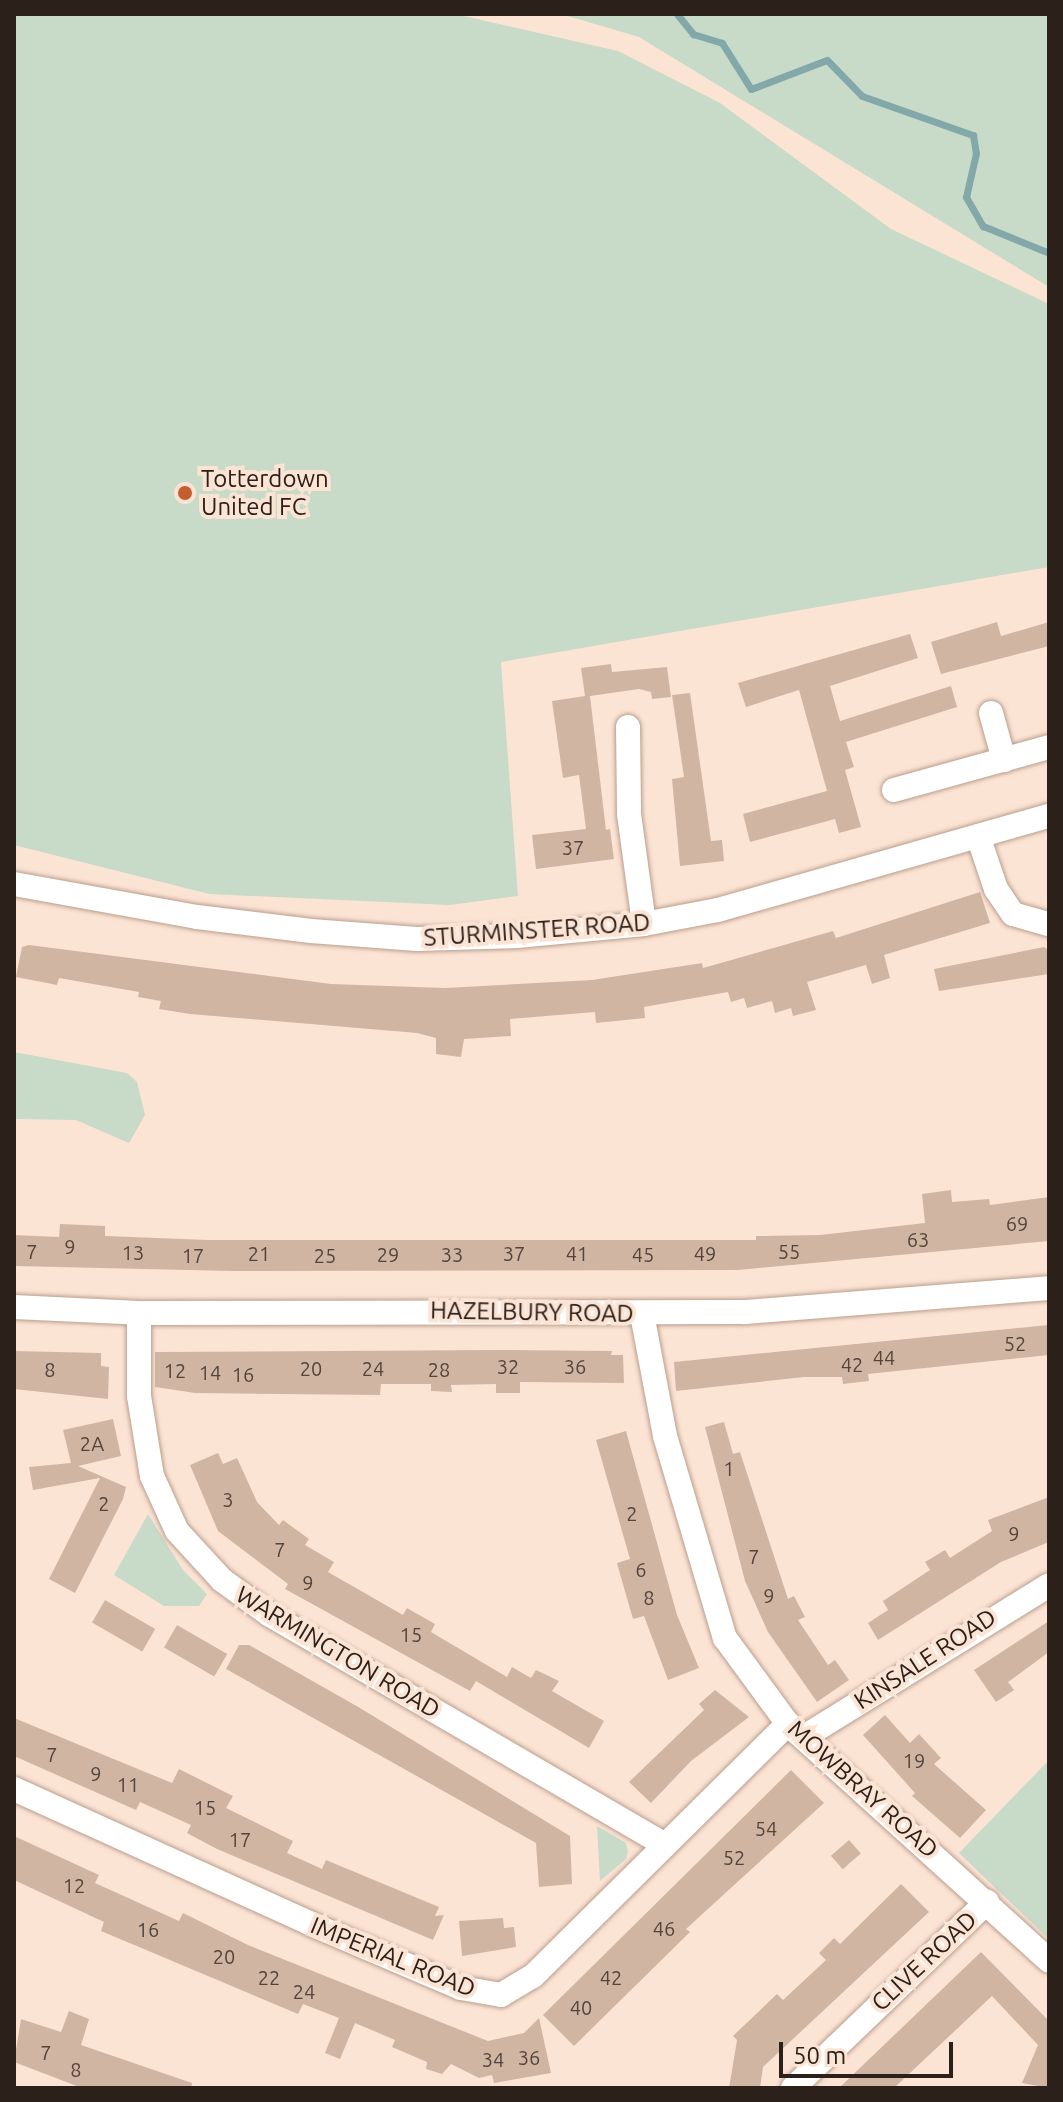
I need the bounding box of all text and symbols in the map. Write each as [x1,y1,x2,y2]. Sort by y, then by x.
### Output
place label: Totterdown United FC [201,465,329,521]
marker: Totterdown United FC [176,484,194,502]
house number: 37 [562,835,584,859]
street label: STURMINSTER ROAD [423,908,651,952]
house number: 69 [1006,1211,1028,1235]
house number: 63 [907,1227,929,1251]
house number: 9 [64,1234,76,1258]
house number: 7 [26,1239,38,1263]
house number: 55 [778,1239,800,1263]
house number: 13 [122,1240,144,1264]
house number: 21 [248,1241,270,1265]
house number: 37 [503,1241,525,1265]
house number: 41 [566,1241,588,1265]
house number: 49 [694,1241,716,1265]
house number: 29 [377,1242,399,1266]
house number: 33 [441,1242,463,1266]
house number: 45 [632,1242,654,1266]
house number: 17 [182,1243,204,1267]
house number: 25 [314,1243,336,1267]
street label: HAZELBURY ROAD [430,1296,634,1328]
house number: 52 [1004,1331,1026,1355]
house number: 44 [873,1345,895,1369]
house number: 42 [841,1352,863,1376]
house number: 32 [497,1354,519,1378]
house number: 36 [564,1354,586,1378]
house number: 20 [300,1356,322,1380]
house number: 24 [362,1356,384,1380]
house number: 8 [44,1357,56,1381]
house number: 28 [428,1357,450,1381]
house number: 12 [164,1358,186,1382]
house number: 14 [199,1360,221,1384]
house number: 16 [232,1362,254,1386]
house number: 2A [80,1431,104,1455]
house number: 1 [723,1456,735,1480]
house number: 3 [222,1487,234,1511]
house number: 2 [98,1491,110,1515]
house number: 2 [626,1501,638,1525]
house number: 9 [1008,1521,1020,1545]
house number: 7 [274,1537,286,1561]
house number: 7 [748,1544,760,1568]
house number: 6 [635,1557,647,1581]
house number: 9 [302,1570,314,1594]
street label: WARMINGTON ROAD [231,1580,445,1724]
house number: 9 [763,1583,775,1607]
house number: 8 [643,1585,655,1609]
street label: KINSALE ROAD [849,1603,1001,1715]
house number: 15 [400,1622,422,1646]
street label: MOWBRAY ROAD [782,1714,944,1864]
house number: 7 [46,1742,58,1766]
house number: 19 [903,1748,925,1772]
house number: 9 [90,1761,102,1785]
house number: 11 [117,1772,139,1796]
house number: 15 [194,1795,216,1819]
house number: 54 [755,1816,777,1840]
house number: 17 [229,1827,251,1851]
house number: 52 [723,1845,745,1869]
house number: 12 [63,1873,85,1897]
street label: CLIVE ROAD [865,1905,983,2017]
street label: IMPERIAL ROAD [306,1911,480,2003]
house number: 46 [653,1916,675,1940]
house number: 16 [137,1917,159,1941]
house number: 20 [213,1944,235,1968]
house number: 22 [258,1965,280,1989]
house number: 42 [600,1965,622,1989]
house number: 24 [293,1979,315,2003]
house number: 40 [570,1995,592,2019]
scale bar [783,2026,957,2076]
house number: 7 [40,2040,52,2064]
text: 50 m [793,2042,846,2069]
house number: 36 [518,2045,540,2069]
house number: 34 [482,2047,504,2071]
house number: 8 [70,2057,82,2081]

